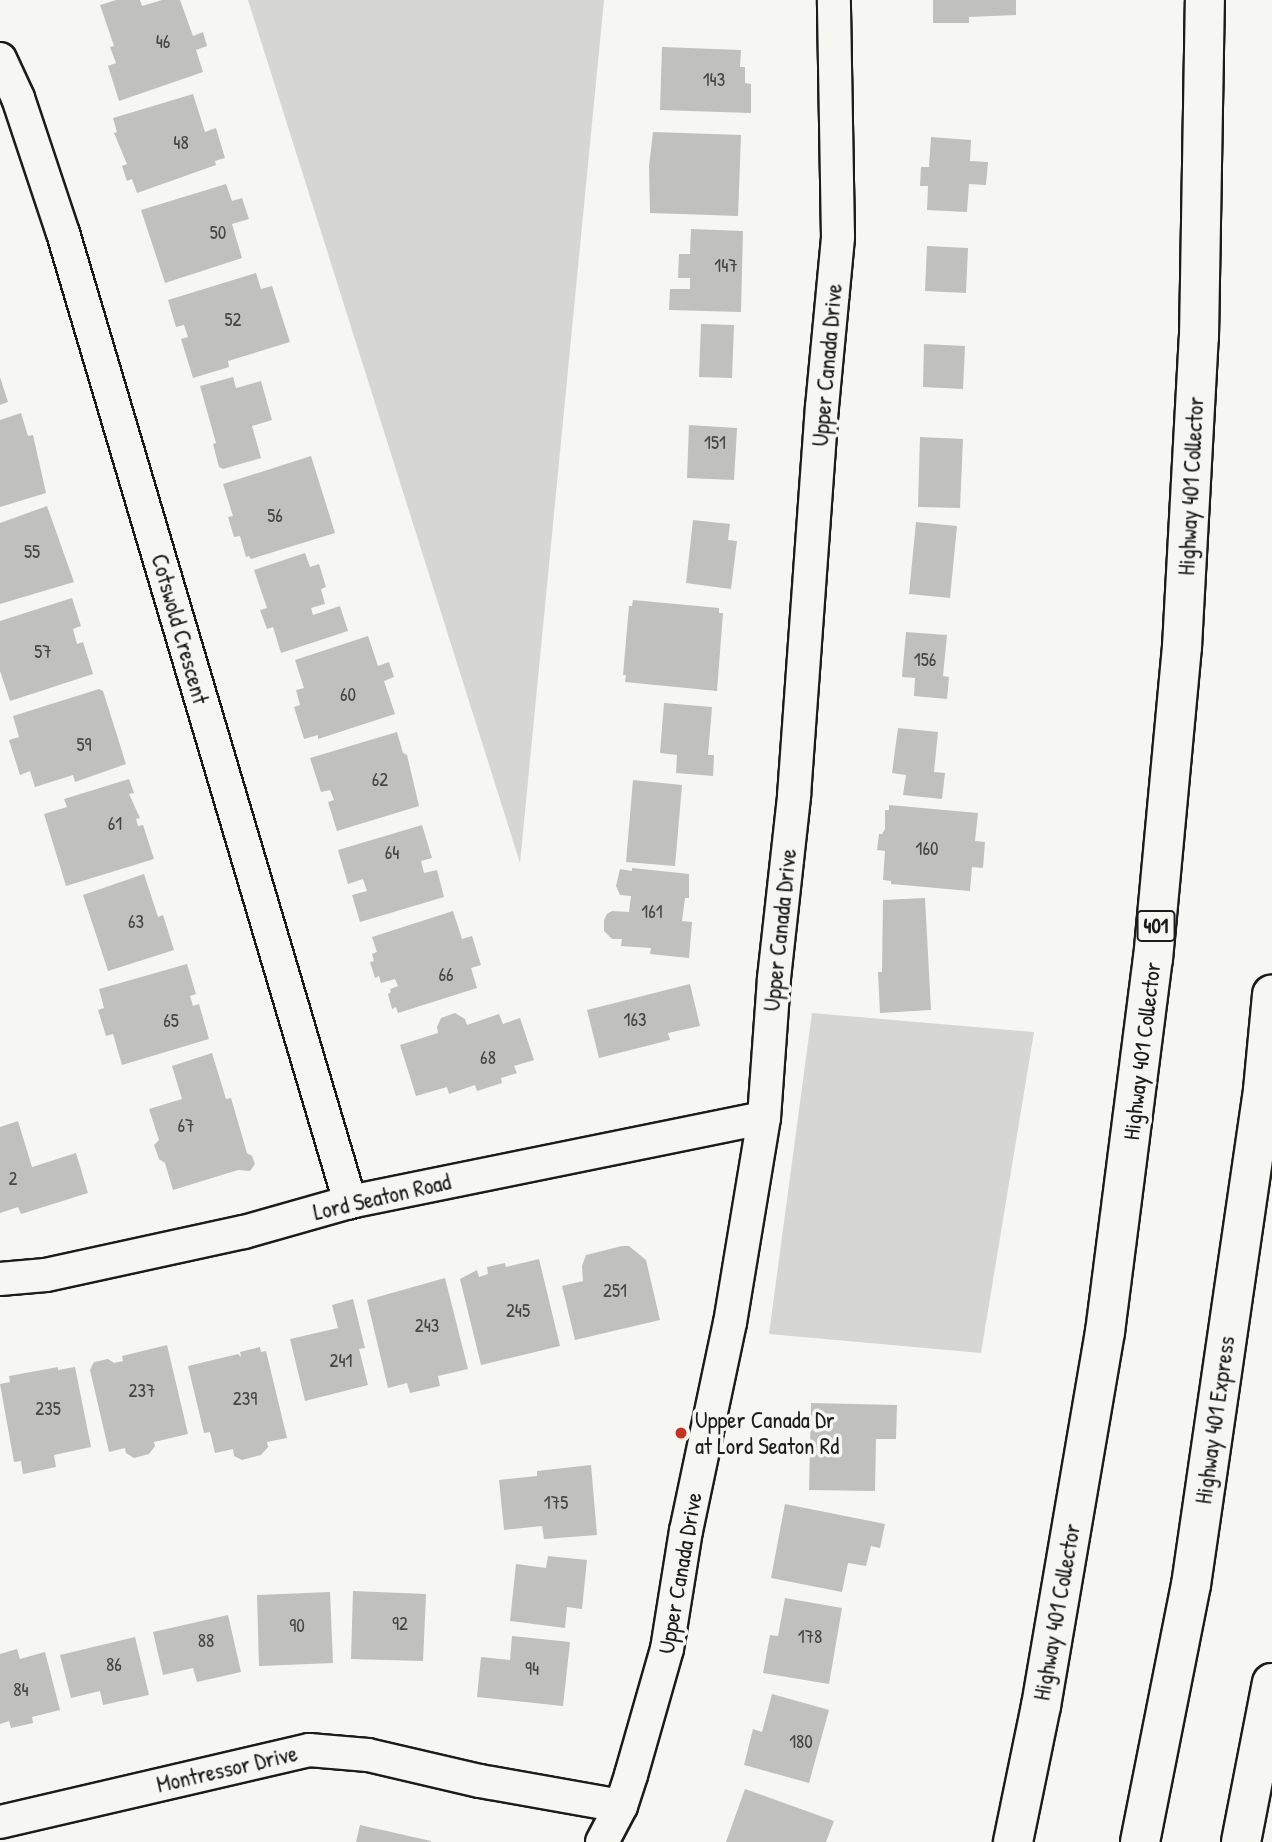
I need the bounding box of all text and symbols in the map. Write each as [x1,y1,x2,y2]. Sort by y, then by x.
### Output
house number: 46 [156,31,170,53]
house number: 143 [703,69,725,91]
house number: 48 [173,132,189,154]
house number: 50 [210,222,226,244]
house number: 147 [714,255,738,277]
street label: Upper Canada Drive [806,282,848,448]
house number: 52 [225,309,241,331]
street label: Highway 401 Collector [1173,396,1209,576]
house number: 151 [704,432,726,454]
house number: 56 [267,505,283,527]
house number: 55 [24,541,40,563]
street label: Cotswold Crescent [145,551,215,707]
house number: 57 [34,641,52,663]
house number: 156 [914,649,936,671]
house number: 60 [340,684,356,706]
house number: 59 [76,734,92,756]
house number: 62 [372,769,388,791]
house number: 61 [108,813,122,835]
house number: 160 [916,838,938,860]
house number: 64 [385,842,399,864]
street label: Upper Canada Drive [758,847,802,1013]
house number: 161 [641,901,663,923]
road number: 401 [1135,908,1177,944]
house number: 63 [128,911,144,933]
street label: Highway 401 Collector [1117,961,1167,1141]
house number: 66 [438,964,454,986]
house number: 163 [624,1009,646,1031]
house number: 65 [163,1010,179,1032]
house number: 68 [480,1047,496,1069]
house number: 67 [178,1115,194,1137]
house number: 2 [9,1168,17,1190]
street label: Lord Seaton Road [311,1168,453,1226]
house number: 251 [603,1280,627,1302]
house number: 245 [506,1300,530,1322]
house number: 243 [415,1315,439,1337]
street label: Highway 401 Express [1190,1334,1240,1506]
house number: 241 [330,1350,352,1372]
house number: 237 [129,1380,155,1402]
house number: 239 [233,1388,257,1410]
house number: 235 [35,1398,61,1420]
place label: Upper Canada Dr at Lord Seaton Rd [695,1406,839,1460]
marker: Upper Canada Dr at Lord Seaton Rd [673,1425,689,1441]
street label: Upper Canada Drive [652,1490,708,1656]
house number: 175 [544,1492,568,1514]
street label: Highway 401 Collector [1028,1521,1086,1703]
house number: 92 [392,1613,408,1635]
house number: 90 [289,1615,305,1637]
house number: 178 [798,1626,822,1648]
house number: 88 [198,1630,214,1652]
house number: 86 [106,1654,122,1676]
house number: 94 [525,1658,539,1680]
house number: 84 [13,1679,29,1701]
house number: 180 [789,1731,813,1753]
street label: Montressor Drive [154,1739,300,1799]

